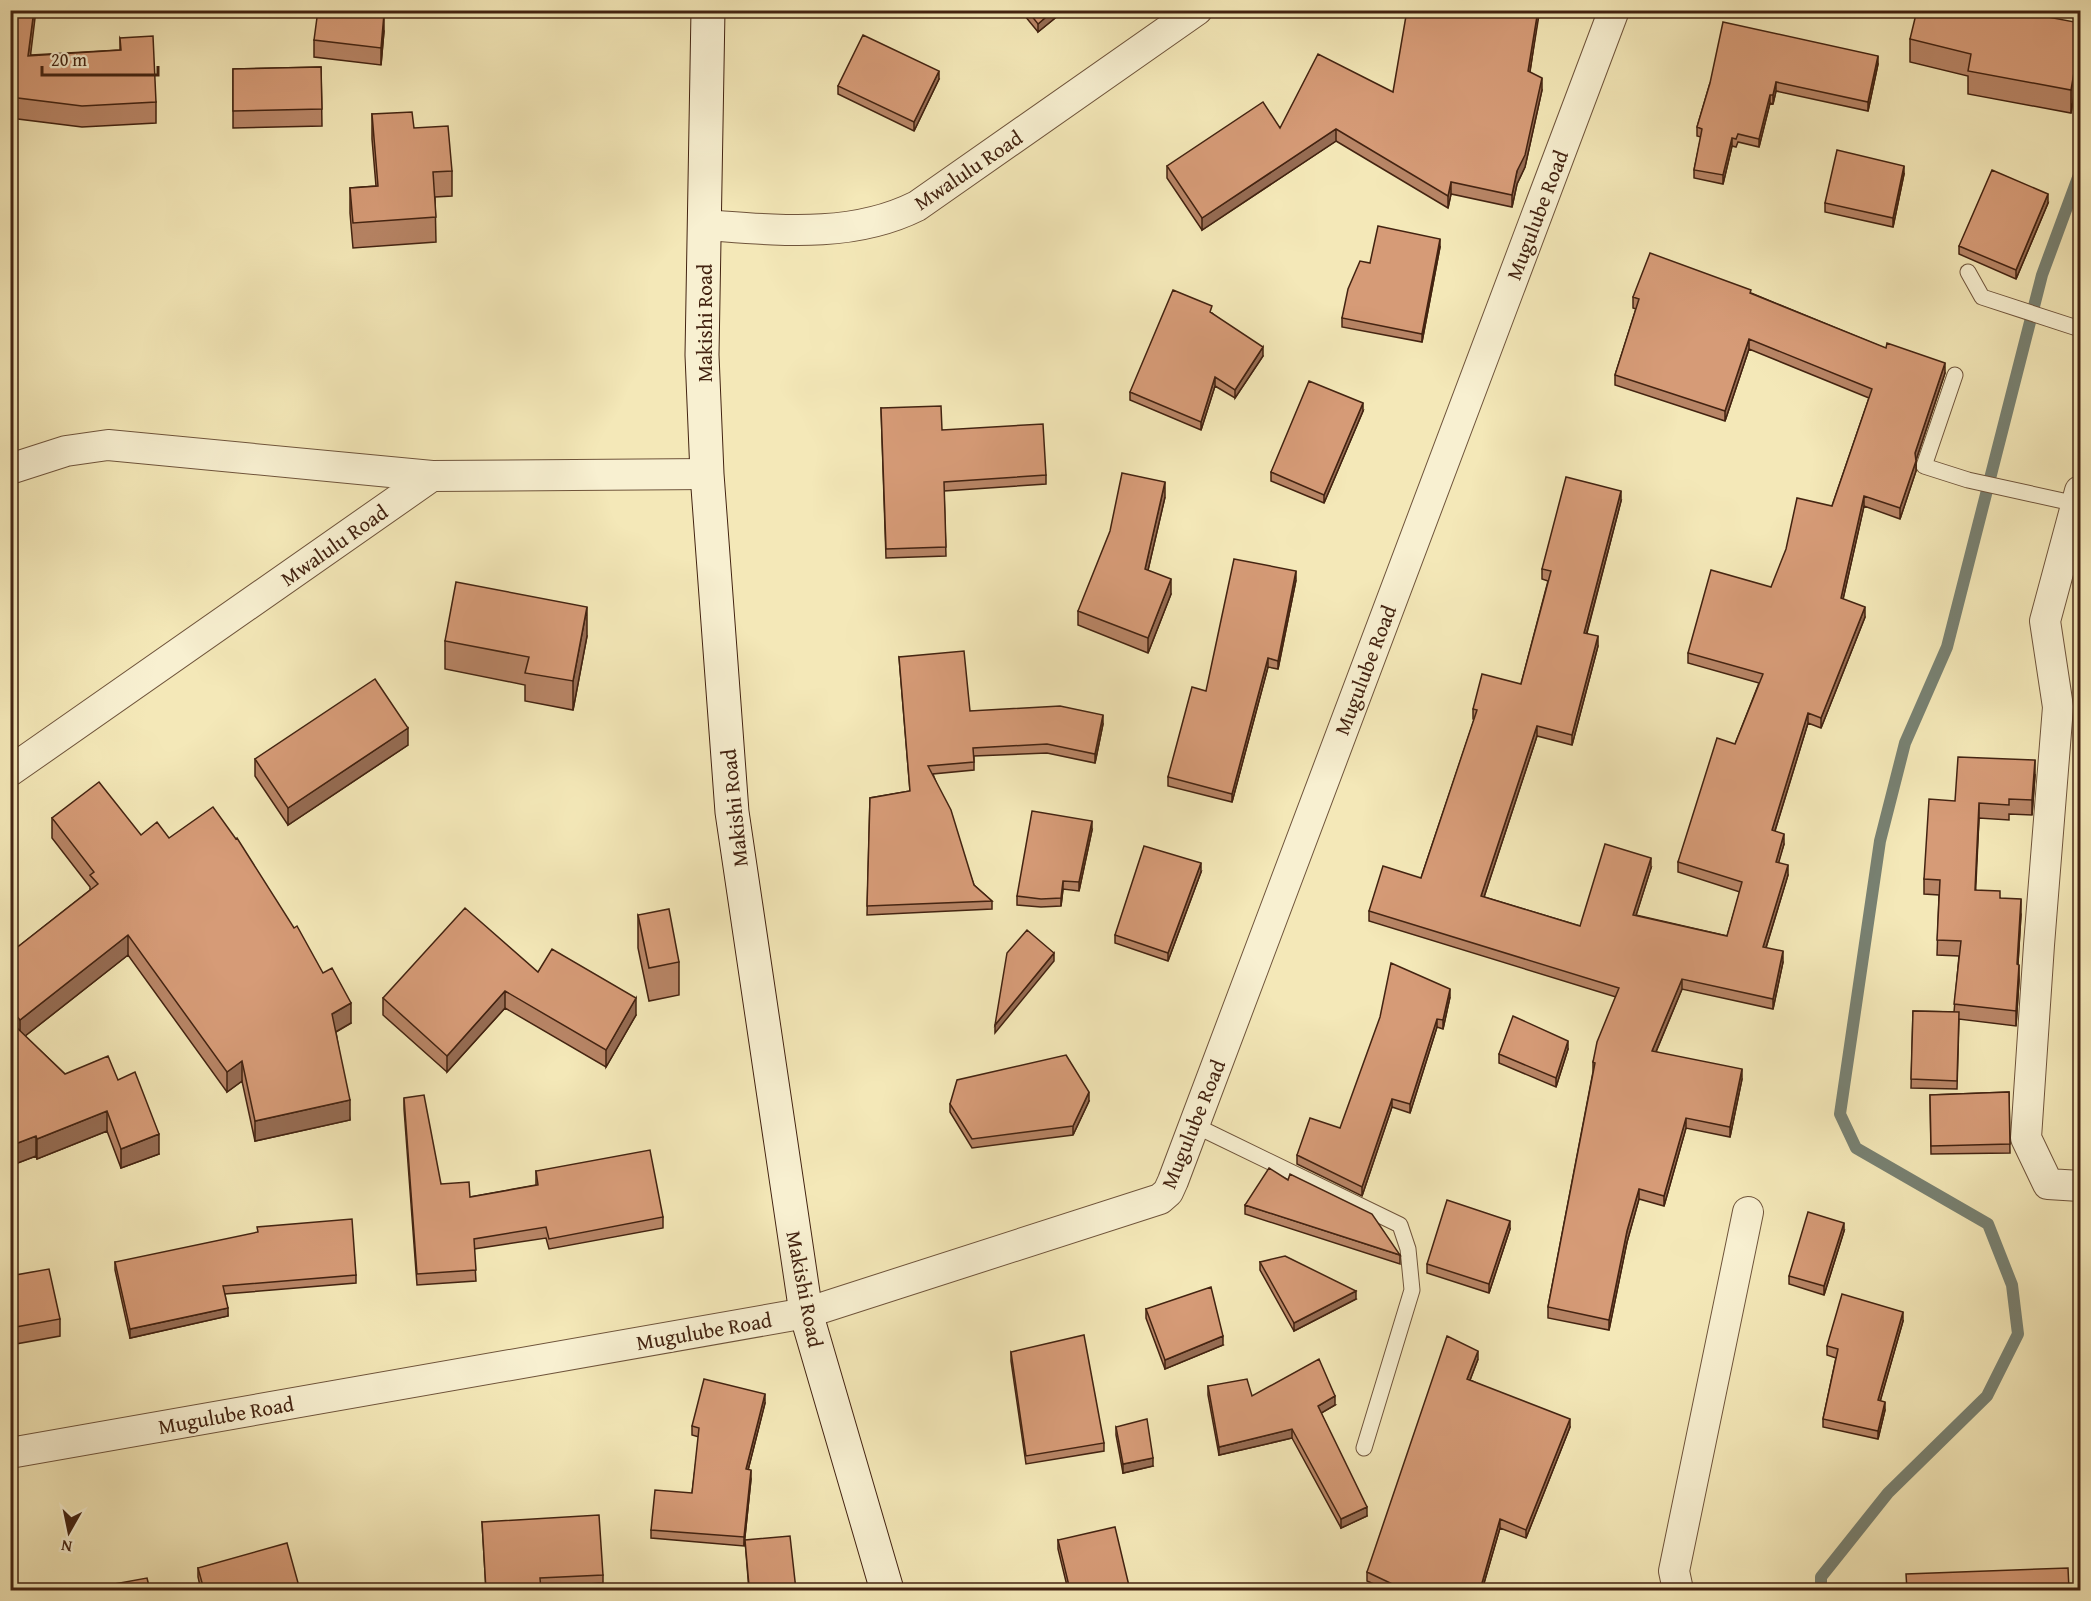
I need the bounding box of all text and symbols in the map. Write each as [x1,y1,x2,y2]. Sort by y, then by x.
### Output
scale bar [42,39,158,77]
text: 20 m [51,46,87,73]
street label: Mwalulu Road [908,122,1029,218]
street label: Mugulube Road [1498,145,1576,284]
street label: Makishi Road [689,263,720,382]
street label: Mwalulu Road [274,496,395,593]
street label: Mugulube Road [1326,600,1404,739]
street label: Makishi Road [712,747,756,868]
street label: Mugulube Road [1153,1054,1233,1193]
street label: Makishi Road [778,1228,832,1351]
street label: Mugulube Road [634,1304,775,1358]
street label: Mugulube Road [156,1388,297,1442]
north arrow [39,1502,99,1562]
text: N [59,1534,74,1560]

